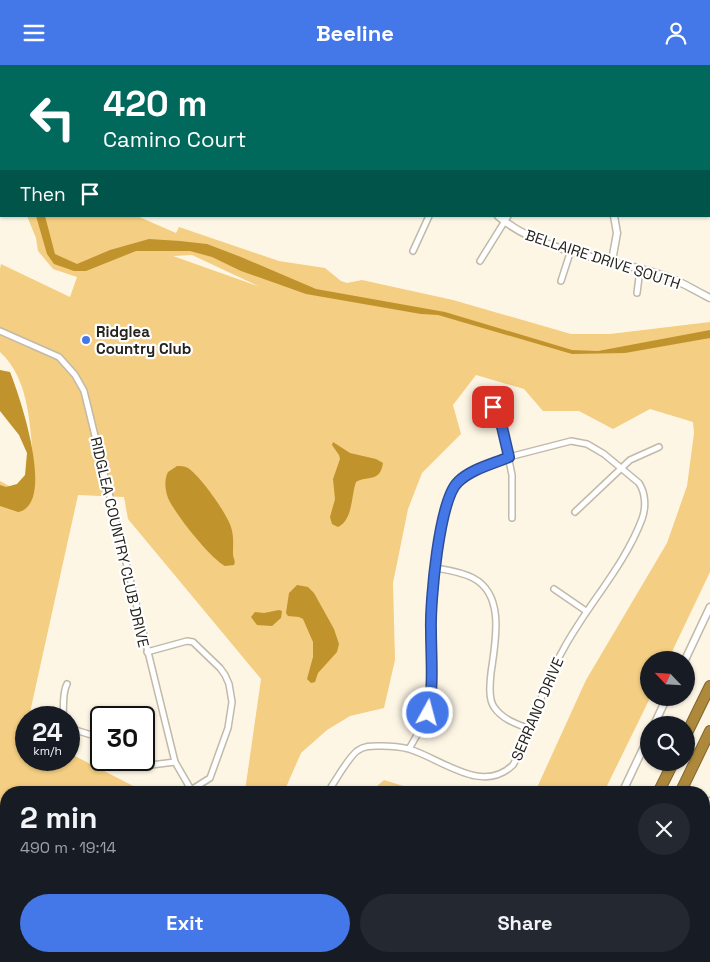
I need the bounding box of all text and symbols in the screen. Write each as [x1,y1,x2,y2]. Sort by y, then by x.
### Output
icon: menu [20,19,48,47]
text: Beeline [316,19,394,47]
icon: person [662,19,690,47]
text: 420 m [103,82,208,126]
icon: left [20,85,85,150]
text: Camino Court [103,125,246,153]
icon: arrive [76,180,104,208]
text: Then [20,182,66,207]
street label: BELLAIRE DRIVE SOUTH [523,225,683,293]
place label: Ridglea Country Club [96,322,191,358]
marker: Ridglea Country Club [80,334,92,346]
pin [472,386,514,428]
icon: arrive [479,393,507,421]
street label: RIDGLEA COUNTRY CLUB DRIVE [87,435,153,649]
north arrow [640,651,695,706]
map controls [640,651,695,771]
street label: SERRANO DRIVE [507,654,567,764]
position arrow [401,686,453,738]
speed limit sign: 30 [90,706,155,771]
text: 24 [32,716,63,748]
button: search [640,716,695,771]
text: km/h [33,743,62,759]
text: 2 min [20,798,98,837]
button: close [638,803,690,855]
text: 490 m · 19:14 [20,837,116,858]
button: Exit [20,894,350,952]
button: Share [360,894,690,952]

